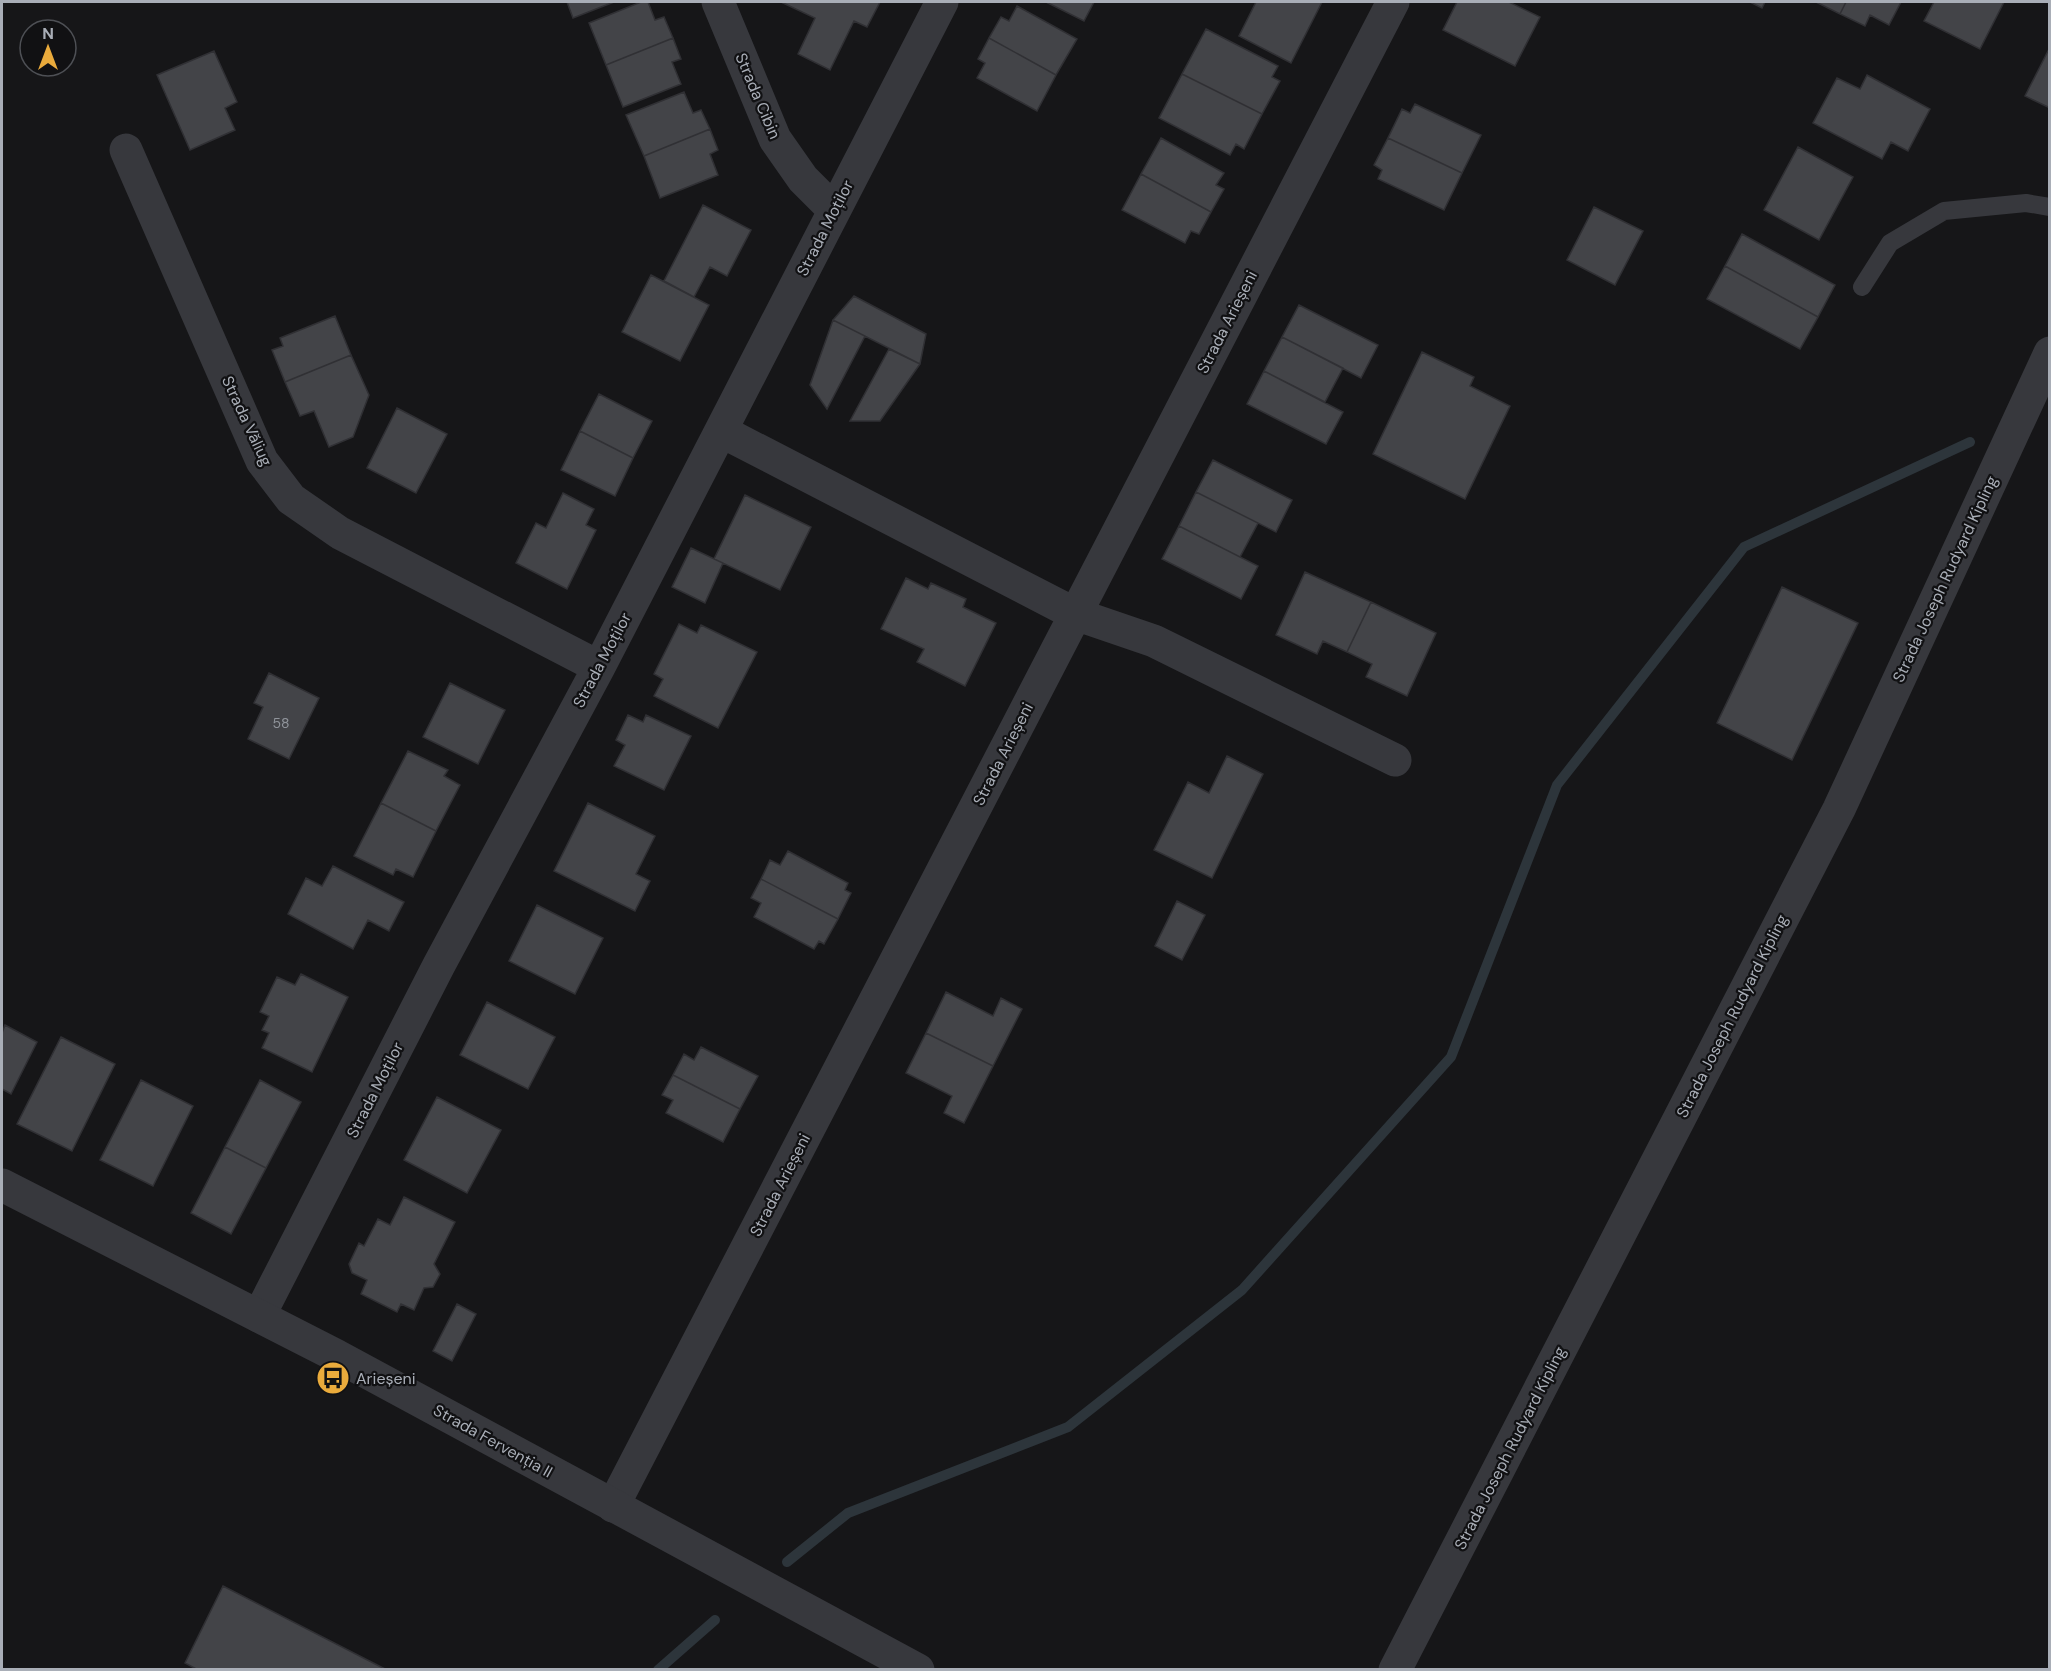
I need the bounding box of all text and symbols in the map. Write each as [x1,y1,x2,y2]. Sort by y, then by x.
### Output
north arrow [18,18,78,78]
text: N [42,23,54,44]
street label: Strada Cibin [730,50,786,142]
street label: Strada Moților [792,176,858,279]
street label: Strada Arieșeni [1192,267,1262,377]
street label: Strada Văliug [217,373,277,470]
street label: Strada Joseph Rudyard Kipling [1888,472,2002,686]
street label: Strada Moților [568,609,636,711]
street label: Strada Arieșeni [968,699,1038,809]
house number: 58 [272,714,290,732]
street label: Strada Joseph Rudyard Kipling [1671,911,1793,1121]
street label: Strada Moților [342,1038,408,1141]
street label: Strada Arieșeni [745,1130,815,1240]
street label: Strada Joseph Rudyard Kipling [1449,1343,1571,1553]
bus stop icon: Arieșeni [315,1360,351,1396]
place label: Arieșeni [356,1368,416,1389]
street label: Strada Fervenția II [430,1400,556,1482]

